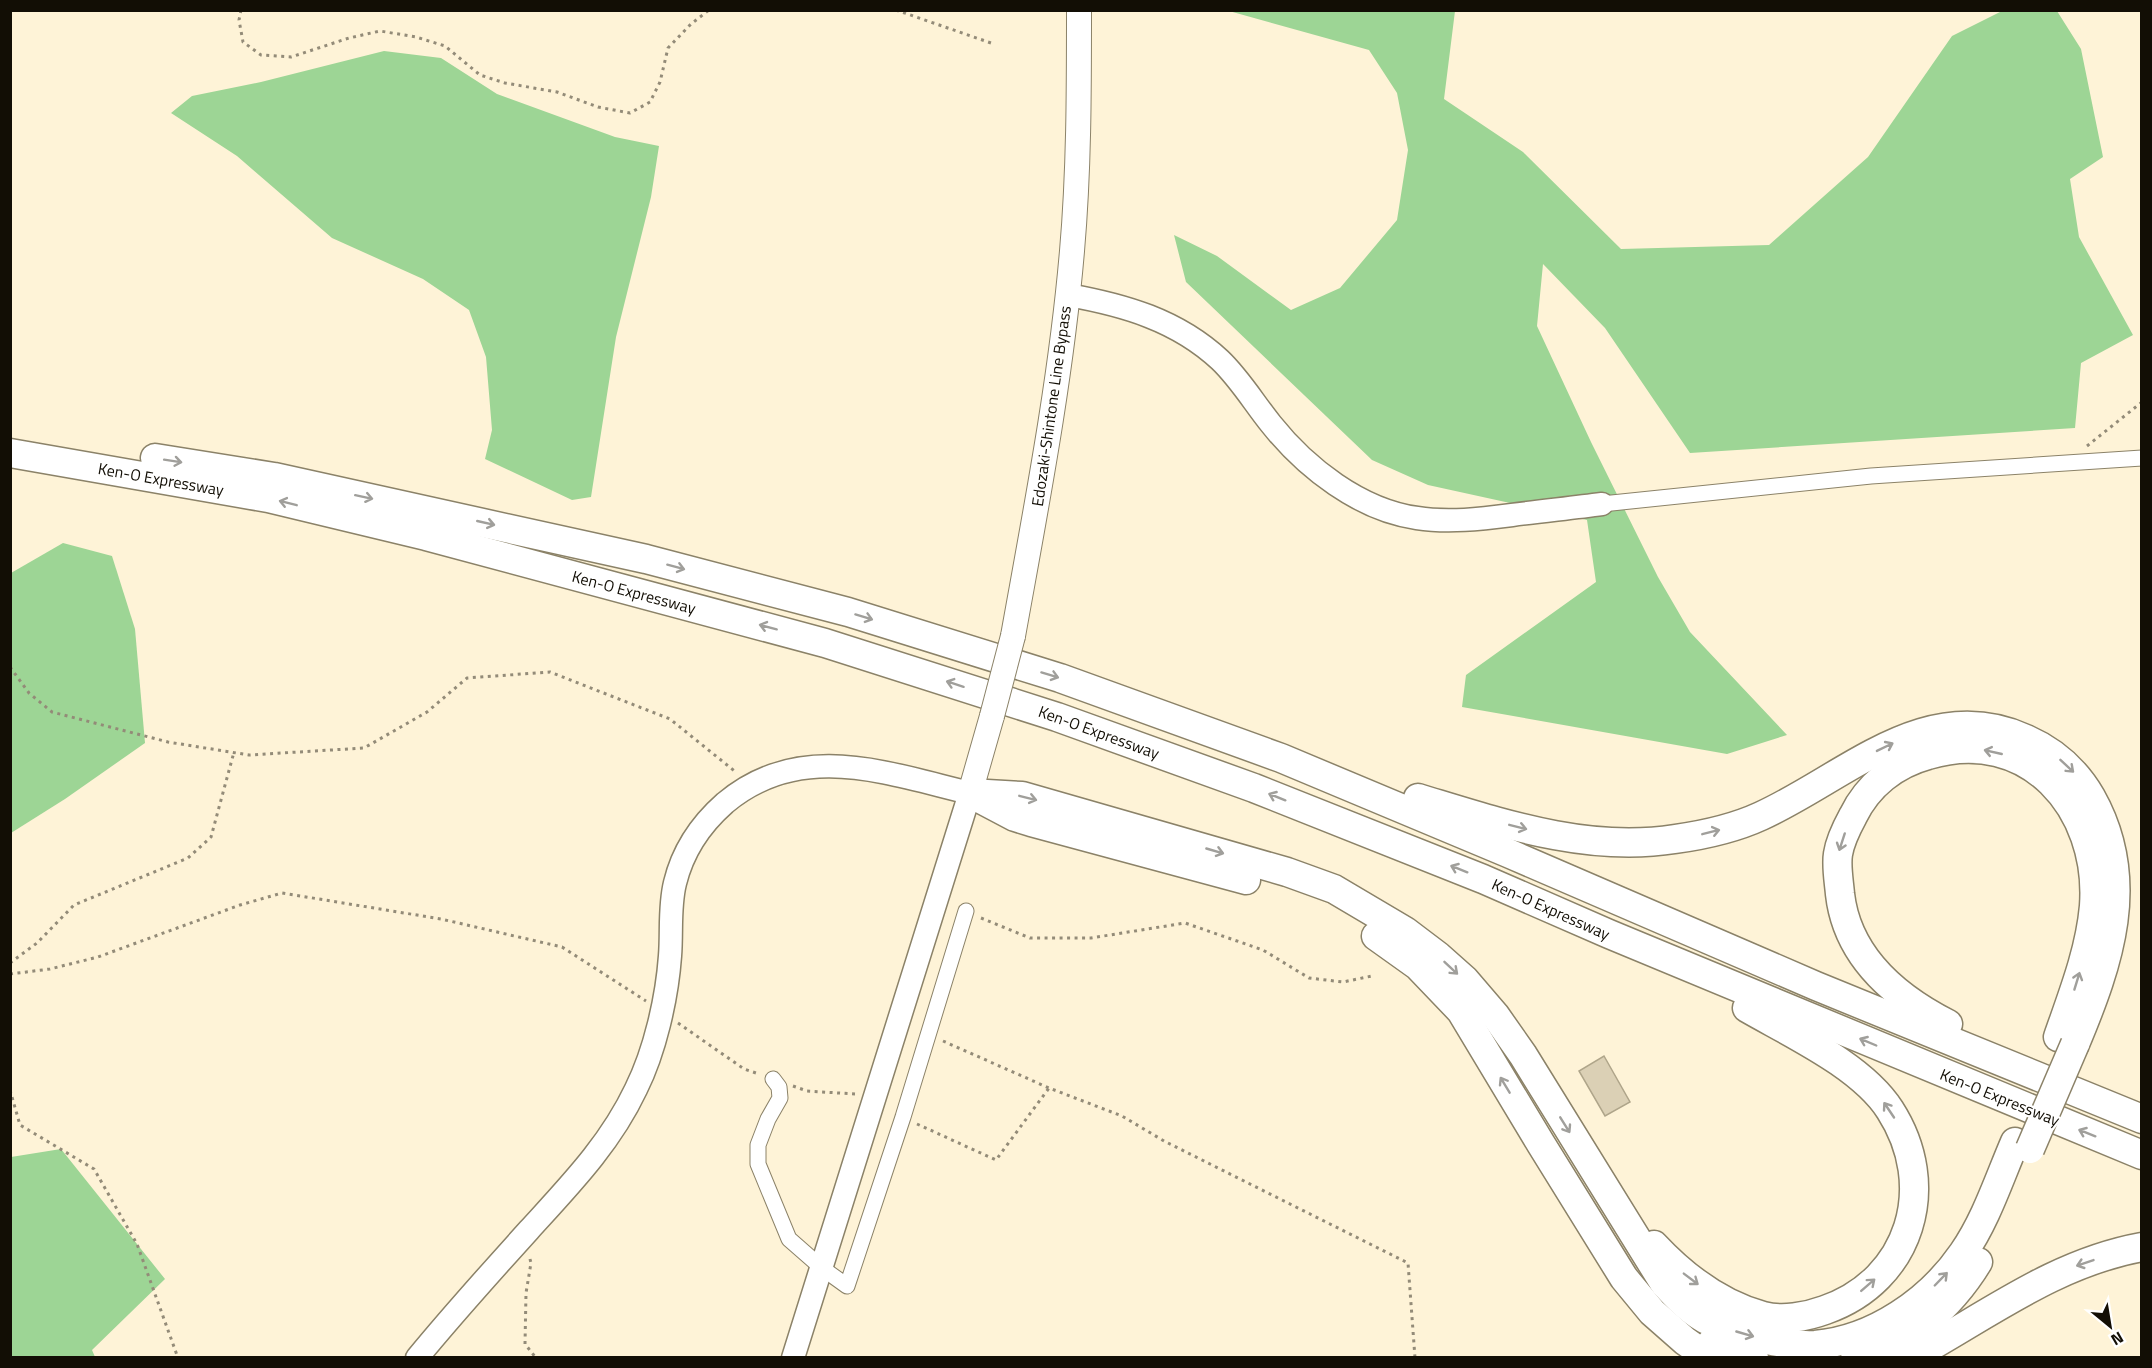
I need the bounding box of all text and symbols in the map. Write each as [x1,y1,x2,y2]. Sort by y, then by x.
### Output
street label: Edozaki-Shintone Line Bypass [1025,304,1077,508]
street label: Ken-O Expressway [96,456,226,502]
one-way arrow [162,456,182,467]
one-way arrow [354,491,373,503]
one-way arrow [279,496,298,508]
one-way arrow [476,518,495,529]
one-way arrow [666,561,685,573]
street label: Ken-O Expressway [569,564,699,620]
one-way arrow [854,612,873,623]
one-way arrow [759,621,778,633]
one-way arrow [1040,670,1059,681]
one-way arrow [946,678,965,689]
street label: Ken-O Expressway [1035,699,1163,765]
one-way arrow [1876,740,1894,752]
one-way arrow [1984,746,2003,758]
one-way arrow [2059,759,2074,773]
one-way arrow [1269,791,1287,802]
one-way arrow [1018,793,1037,805]
one-way arrow [1509,822,1528,834]
one-way arrow [1701,825,1720,837]
one-way arrow [1836,832,1847,851]
one-way arrow [1205,846,1224,857]
one-way arrow [1450,863,1468,874]
street label: Ken-O Expressway [1488,872,1614,946]
one-way arrow [1443,960,1458,974]
one-way arrow [2072,972,2083,991]
one-way arrow [1860,1036,1878,1047]
street label: Ken-O Expressway [1937,1062,2064,1132]
one-way arrow [1499,1077,1511,1094]
one-way arrow [1883,1103,1895,1119]
one-way arrow [1559,1116,1571,1133]
one-way arrow [2079,1127,2097,1138]
one-way arrow [2076,1258,2095,1269]
one-way arrow [1933,1271,1948,1286]
one-way arrow [1682,1273,1698,1286]
one-way arrow [1860,1278,1875,1292]
north arrow [2080,1296,2140,1356]
text: N [2107,1326,2128,1352]
one-way arrow [1735,1329,1754,1340]

